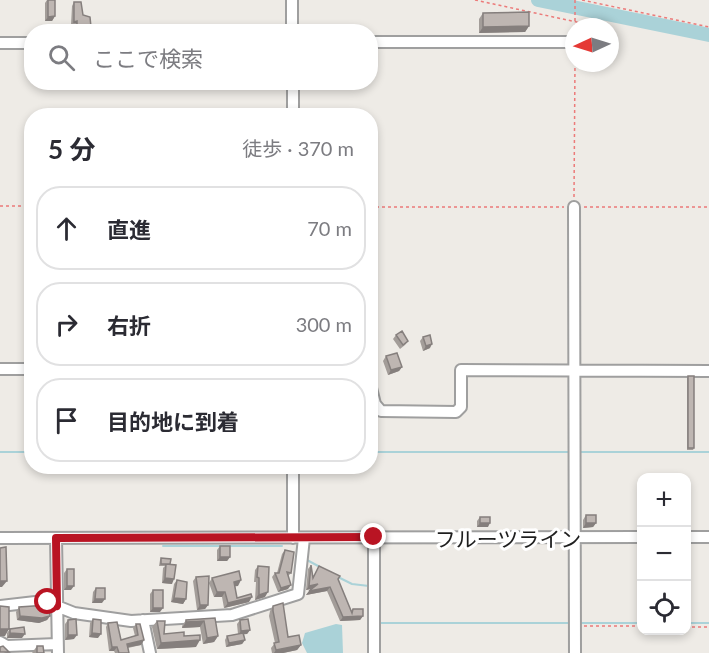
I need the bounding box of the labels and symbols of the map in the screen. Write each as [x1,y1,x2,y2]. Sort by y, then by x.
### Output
north arrow [565,18,619,72]
route end [360,523,386,549]
street label: フルーツライン [435,526,581,551]
route start [34,588,60,614]

